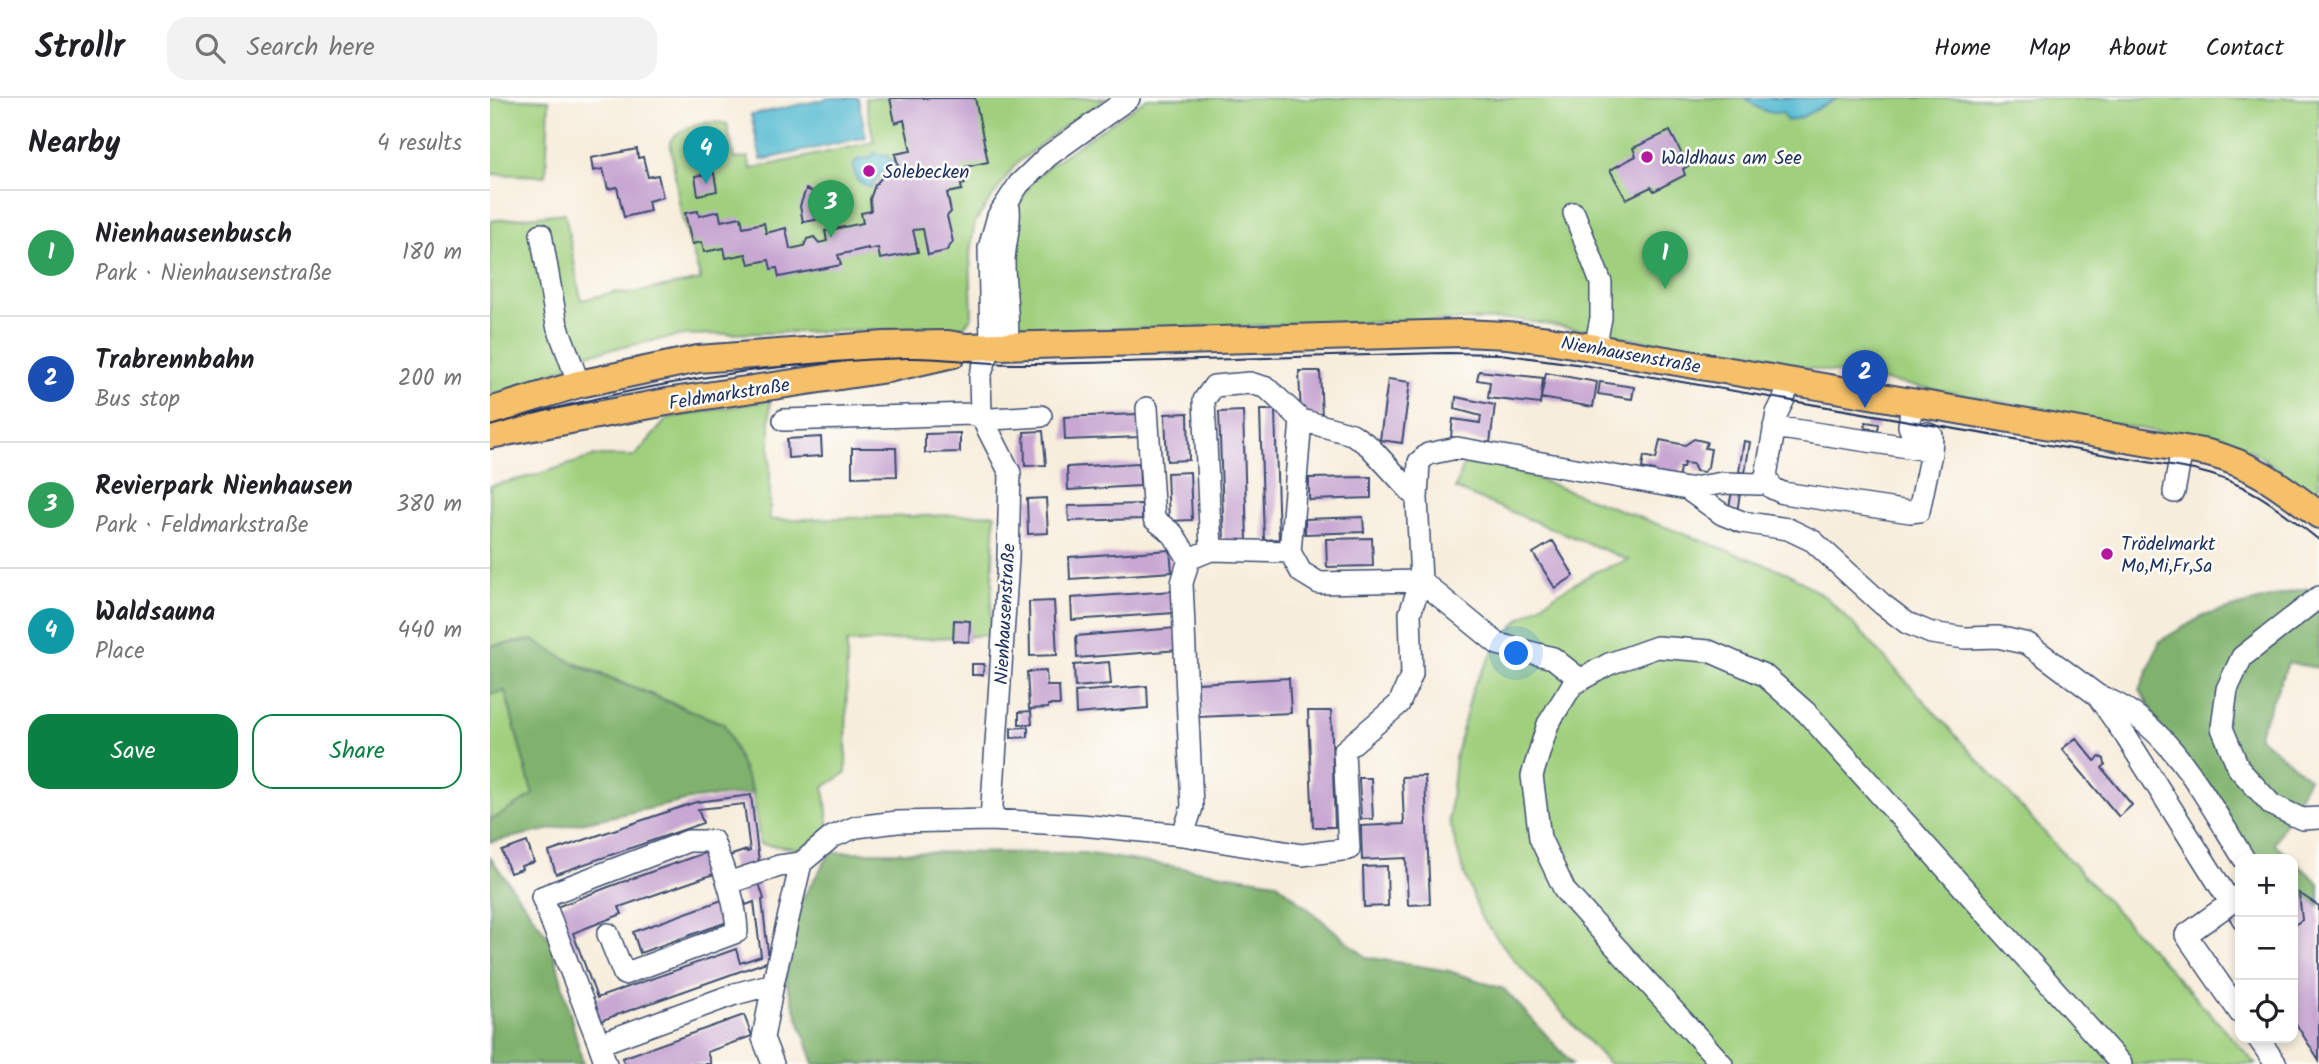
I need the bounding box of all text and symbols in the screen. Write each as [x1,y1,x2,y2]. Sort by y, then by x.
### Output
search box [167,17,657,80]
text: Strollr [35,22,125,75]
text: Search here [247,27,375,69]
icon: search [191,29,229,67]
text: Home [1934,29,1991,68]
text: Map [2029,29,2071,68]
text: About [2109,29,2167,68]
text: Contact [2205,29,2284,68]
text: Nearby [28,120,120,168]
text: 4 results [377,126,462,162]
pin: 4 [683,126,729,184]
place label: Waldhaus am See [1661,144,1802,174]
marker: Waldhaus am See [1639,149,1655,165]
place label: Solebecken [883,158,969,188]
marker: Solebecken [861,163,877,179]
pin: 3 [808,180,854,238]
text: Nienhausenbusch [95,214,292,256]
pin: 1 [1642,231,1688,289]
text: 1 [48,235,54,271]
text: 180 m [402,235,462,271]
text: Park · Nienhausenstraße [95,256,332,292]
street label: Nienhausenstraße [1558,329,1703,383]
text: Trabrennbahn [95,340,255,382]
pin: 2 [1842,350,1888,408]
text: 2 [44,361,58,397]
text: 200 m [398,361,462,397]
street label: Feldmarkstraße [667,371,792,419]
text: Bus stop [95,382,180,418]
text: Revierpark Nienhausen [95,466,353,508]
text: 3 [45,487,57,523]
text: 380 m [396,487,462,523]
text: Park · Feldmarkstraße [95,508,308,544]
place label: Trödelmarkt Mo,Mi,Fr,Sa [2121,530,2216,582]
street label: Nienhausenstraße [987,542,1025,685]
marker: Trödelmarkt Mo,Mi,Fr,Sa [2099,546,2115,562]
text: Waldsauna [95,592,215,634]
text: 4 [45,613,57,649]
text: 440 m [398,613,462,649]
text: Place [95,634,145,670]
your location [1499,636,1533,670]
button: Save [28,714,238,789]
button: Share [252,714,462,789]
map controls [2235,854,2298,1043]
button: + [2235,854,2298,917]
button: − [2235,917,2298,980]
button: locate [2235,980,2298,1043]

